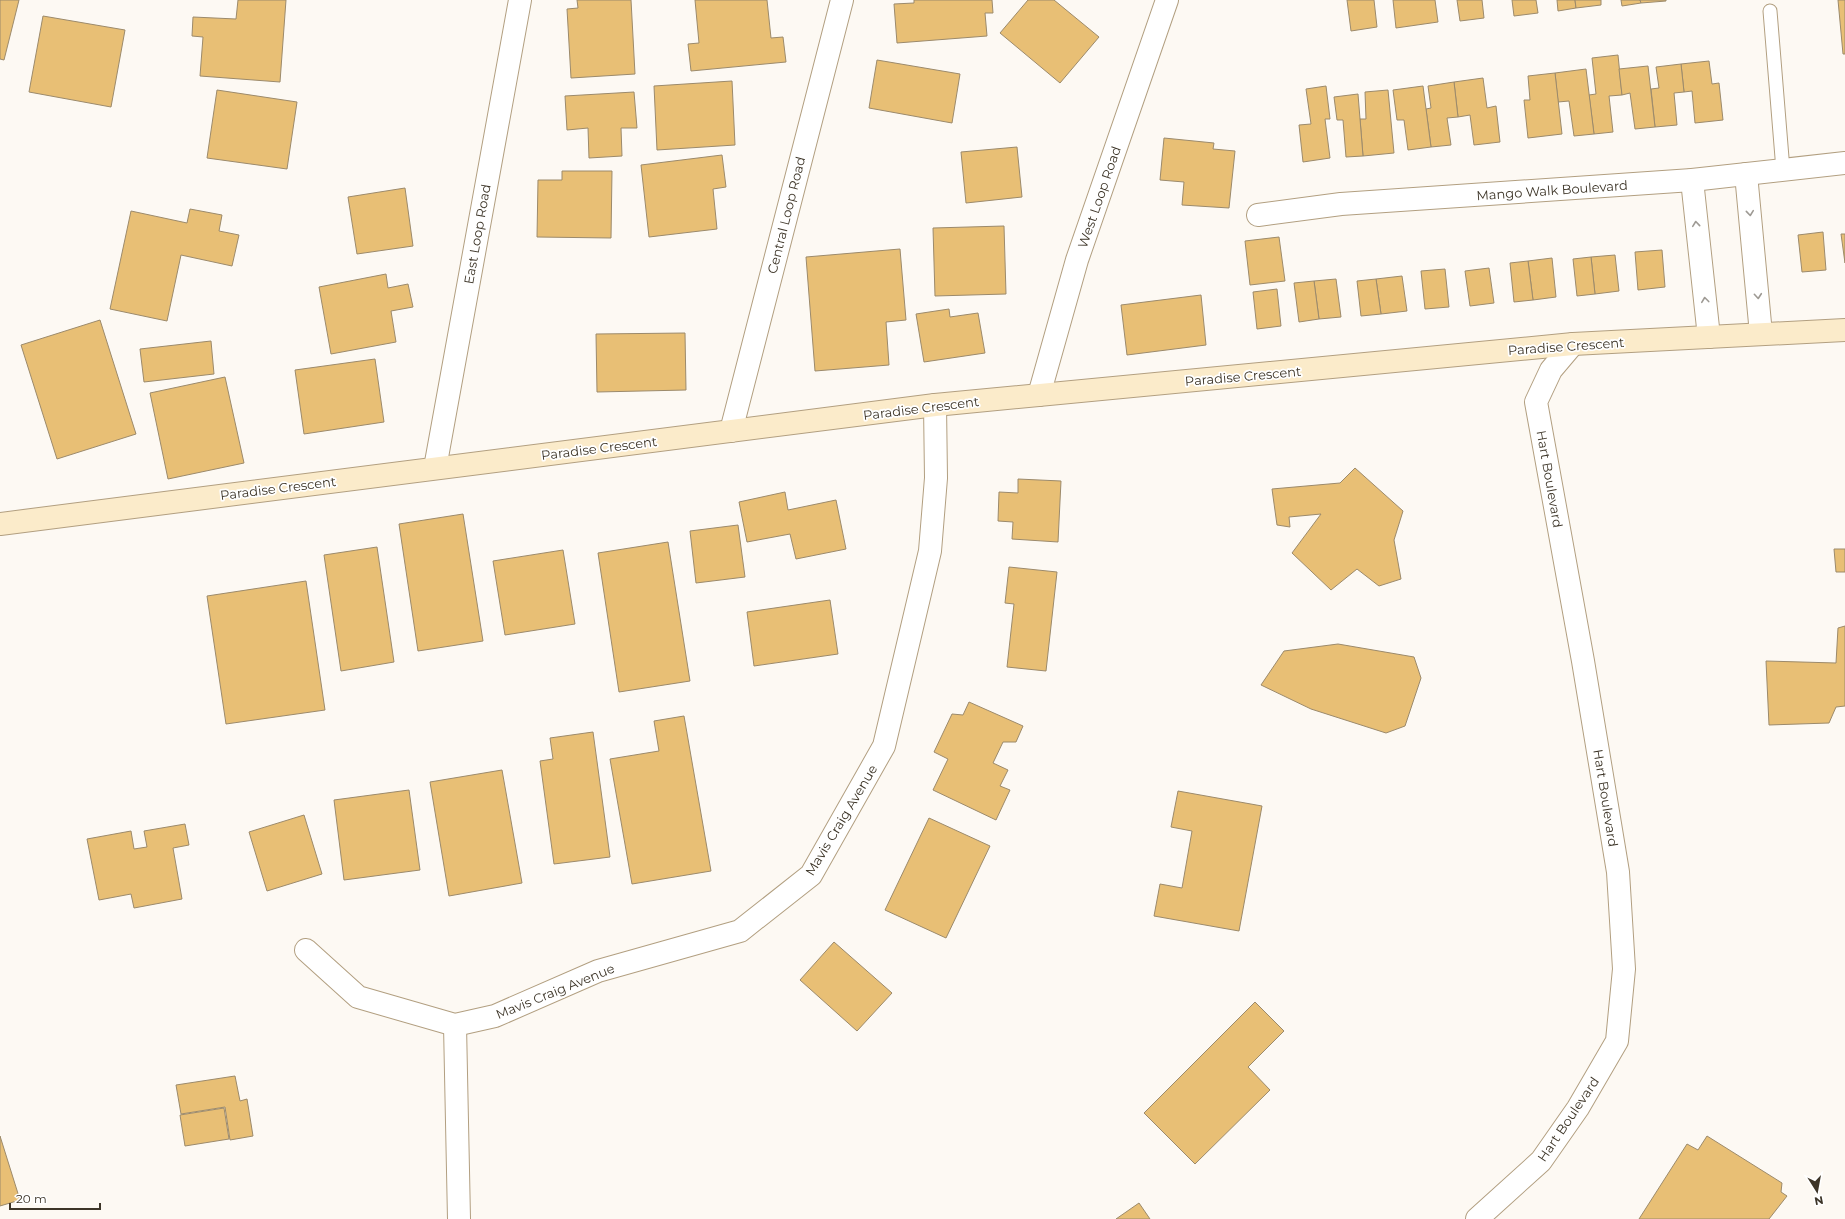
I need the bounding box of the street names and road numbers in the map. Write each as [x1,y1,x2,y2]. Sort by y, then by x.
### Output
street label: West Loop Road [1074,144,1124,250]
street label: Central Loop Road [764,155,808,275]
street label: Mango Walk Boulevard [1476,177,1628,203]
street label: East Loop Road [460,183,494,285]
street label: Paradise Crescent [1507,334,1625,358]
street label: Paradise Crescent [1184,363,1302,389]
street label: Paradise Crescent [862,393,980,423]
street label: Hart Boulevard [1534,429,1566,529]
street label: Paradise Crescent [540,433,658,463]
street label: Paradise Crescent [219,473,337,503]
street label: Hart Boulevard [1590,748,1622,848]
street label: Mavis Craig Avenue [802,761,881,878]
street label: Mavis Craig Avenue [493,960,617,1022]
street label: Hart Boulevard [1534,1074,1602,1164]

